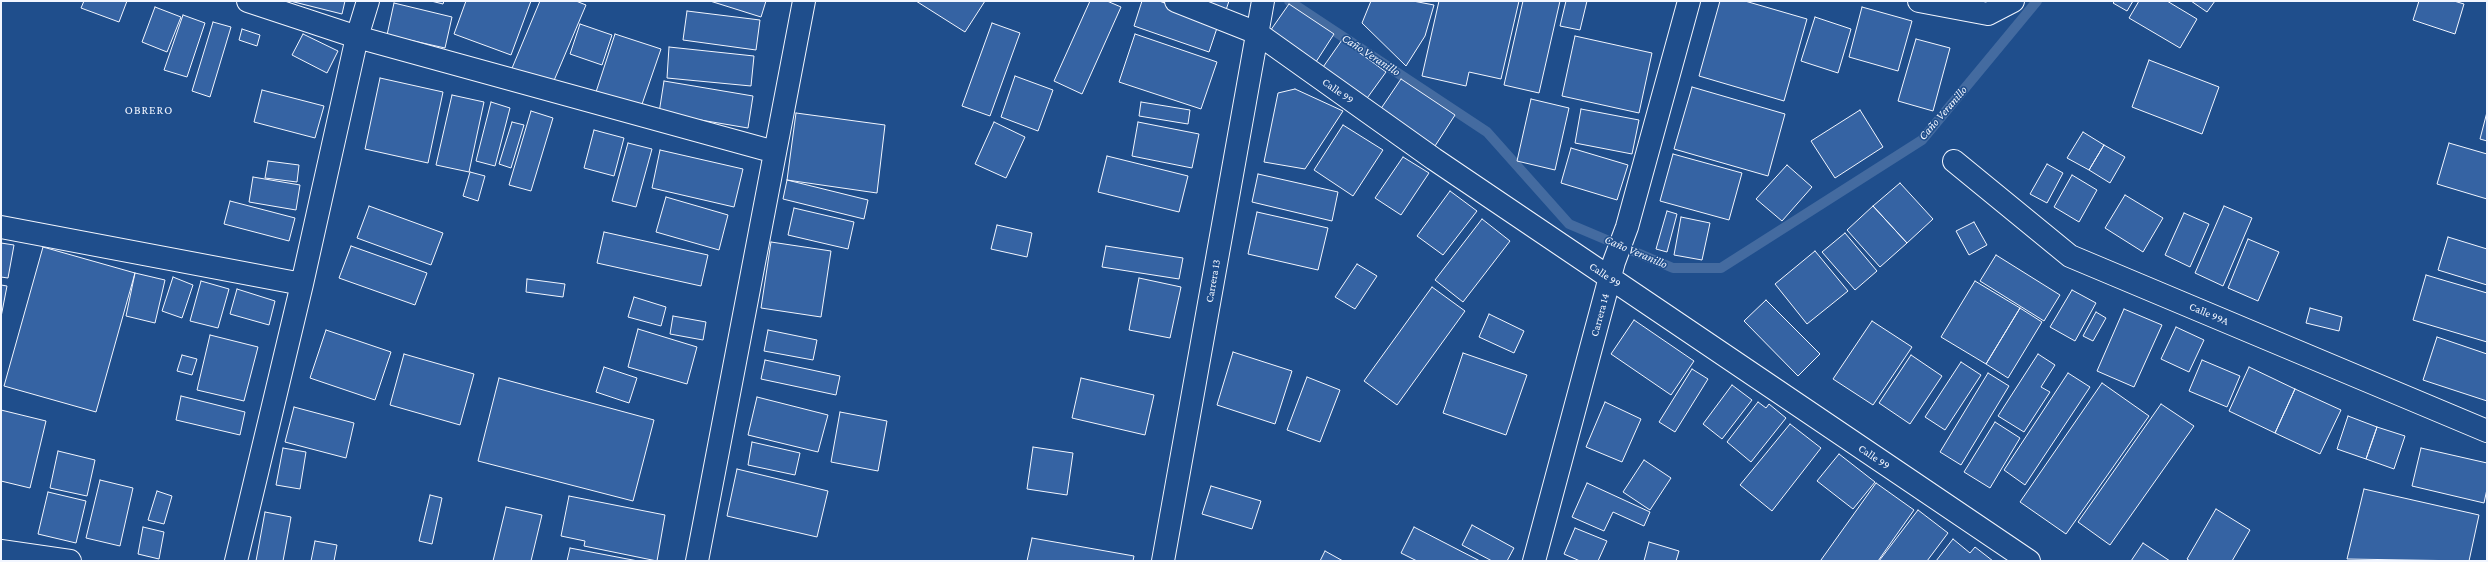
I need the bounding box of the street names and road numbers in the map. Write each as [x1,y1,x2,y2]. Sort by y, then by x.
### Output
street label: Calle 99 [1320,75,1356,107]
street label: Carrera 13 [1203,258,1223,304]
street label: Calle 99 [1587,260,1623,290]
street label: Carrera 14 [1588,292,1612,338]
street label: Calle 99A [2187,300,2231,328]
street label: Calle 99 [1856,442,1892,472]

